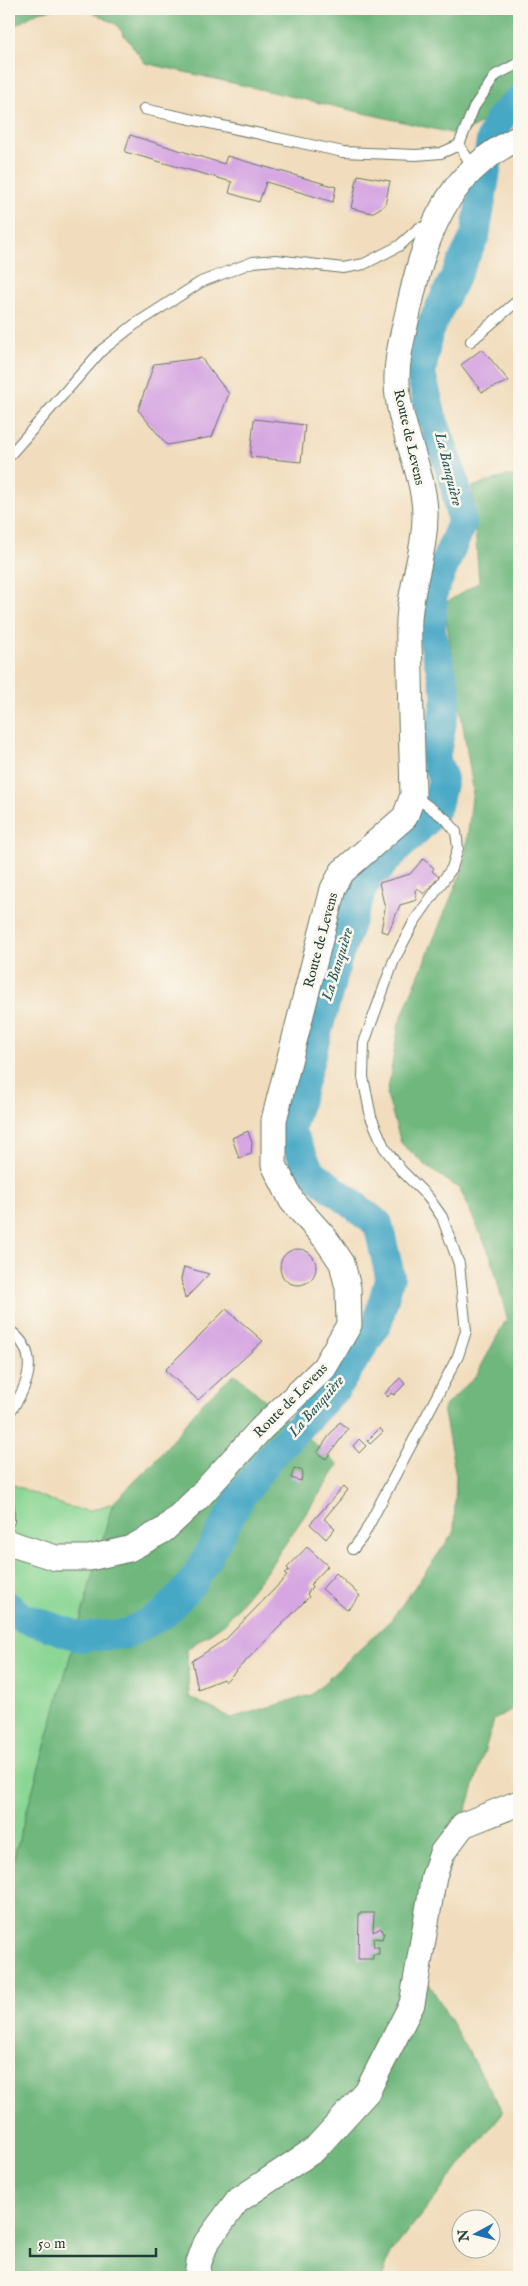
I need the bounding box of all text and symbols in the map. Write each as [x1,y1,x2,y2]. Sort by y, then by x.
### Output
street label: Route de Levens [389,387,429,487]
water label: La Banquière [430,429,467,508]
street label: Route de Levens [300,891,342,990]
water label: La Banquière [317,925,358,1004]
street label: Route de Levens [250,1360,332,1442]
water label: La Banquière [284,1372,348,1442]
north arrow [450,2208,500,2258]
scale bar [30,2226,156,2258]
text: N [454,2228,474,2244]
text: 50 m [38,2234,66,2253]

